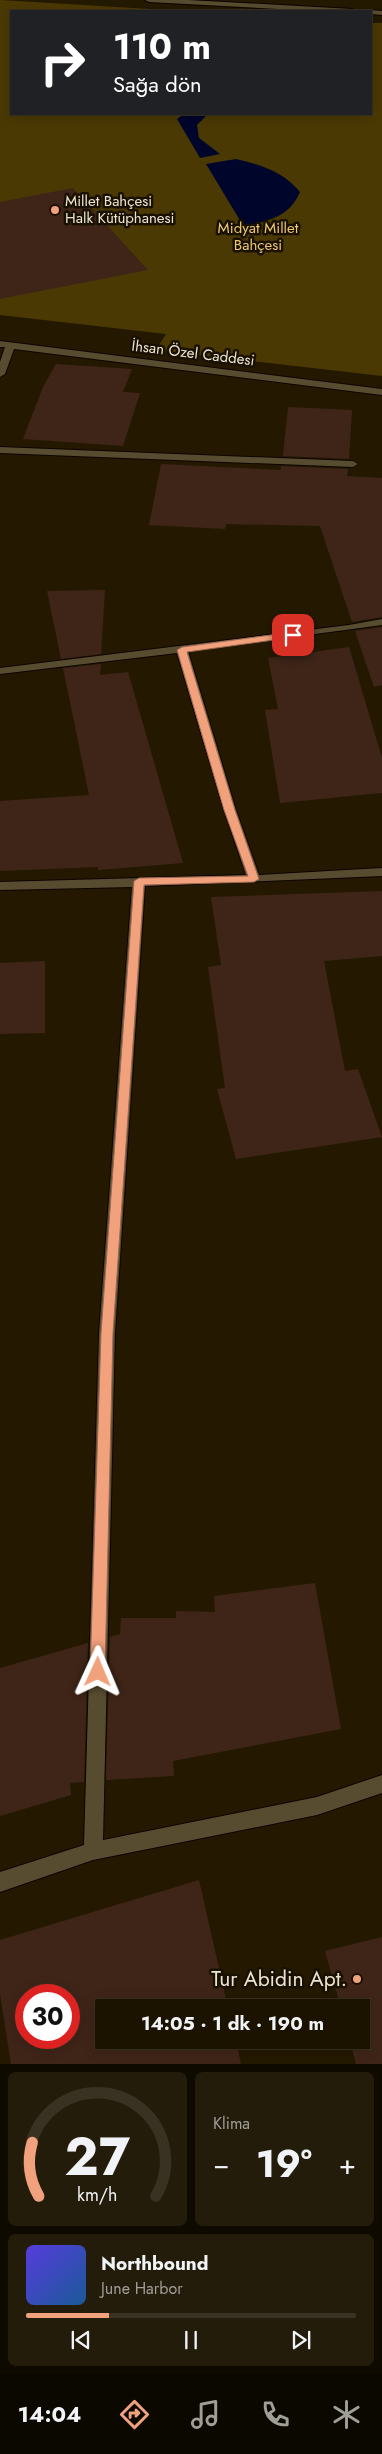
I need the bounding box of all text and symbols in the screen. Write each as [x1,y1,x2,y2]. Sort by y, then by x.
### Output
text: 110 m [113,22,211,72]
icon: right [30,30,95,95]
text: Sağa dön [113,68,201,100]
place label: Millet Bahçesi Halk Kütüphanesi [65,190,175,229]
marker: Millet Bahçesi Halk Kütüphanesi [49,204,61,216]
park label: Midyat Millet Bahçesi [218,217,299,256]
street label: İhsan Özel Caddesi [130,335,256,371]
pin [272,614,314,656]
icon: arrive [279,621,307,649]
position arrow [71,1645,123,1697]
place label: Tur Abidin Apt. [211,1964,347,1994]
marker: Tur Abidin Apt. [351,1973,363,1985]
speed limit sign: 30 [15,1984,80,2049]
text: 14:05 · 1 dk · 190 m [141,2010,324,2037]
text: Klima [213,2112,250,2135]
text: 27 [65,2119,131,2195]
text: 19° [256,2136,312,2191]
text: − [213,2144,230,2185]
text: + [339,2144,356,2185]
text: km/h [77,2182,118,2208]
text: Northbound [101,2250,208,2277]
text: June Harbor [101,2277,183,2300]
icon: previous [67,2326,95,2354]
icon: pause [177,2326,205,2354]
icon: next [287,2326,315,2354]
icon: directions [117,2397,152,2432]
icon: music [188,2397,223,2432]
icon: phone [258,2397,293,2432]
icon: climate [329,2397,364,2432]
text: 14:04 [18,2398,81,2430]

